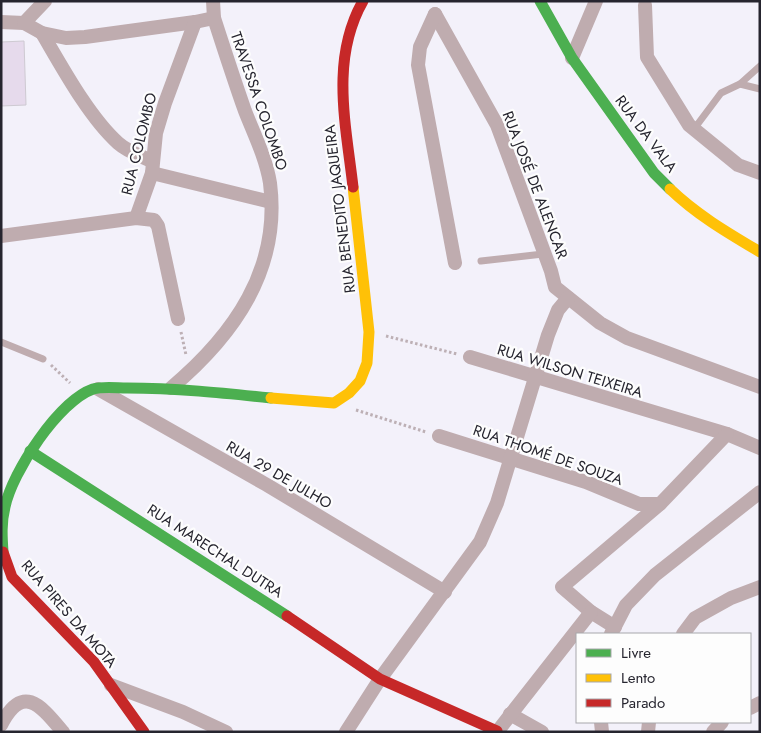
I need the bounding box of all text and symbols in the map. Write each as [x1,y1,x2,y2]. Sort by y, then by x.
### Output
street label: TRAVESSA COLOMBO [225,29,293,173]
street label: RUA COLOMBO [116,90,162,198]
street label: RUA DA VALA [610,91,682,177]
street label: RUA JOSÉ DE ALENCAR [497,108,574,263]
street label: RUA BENEDITO JAQUEIRA [319,123,361,295]
street label: RUA WILSON TEIXEIRA [495,338,646,404]
street label: RUA THOMÉ DE SOUZA [470,419,626,491]
street label: RUA 29 DE JULHO [222,436,336,514]
street label: RUA MARECHAL DUTRA [143,499,287,603]
street label: RUA PIRES DA MOTA [16,555,122,673]
legend [576,633,751,723]
text: Livre [621,642,651,664]
text: Lento [621,667,655,689]
text: Parado [621,692,665,714]

